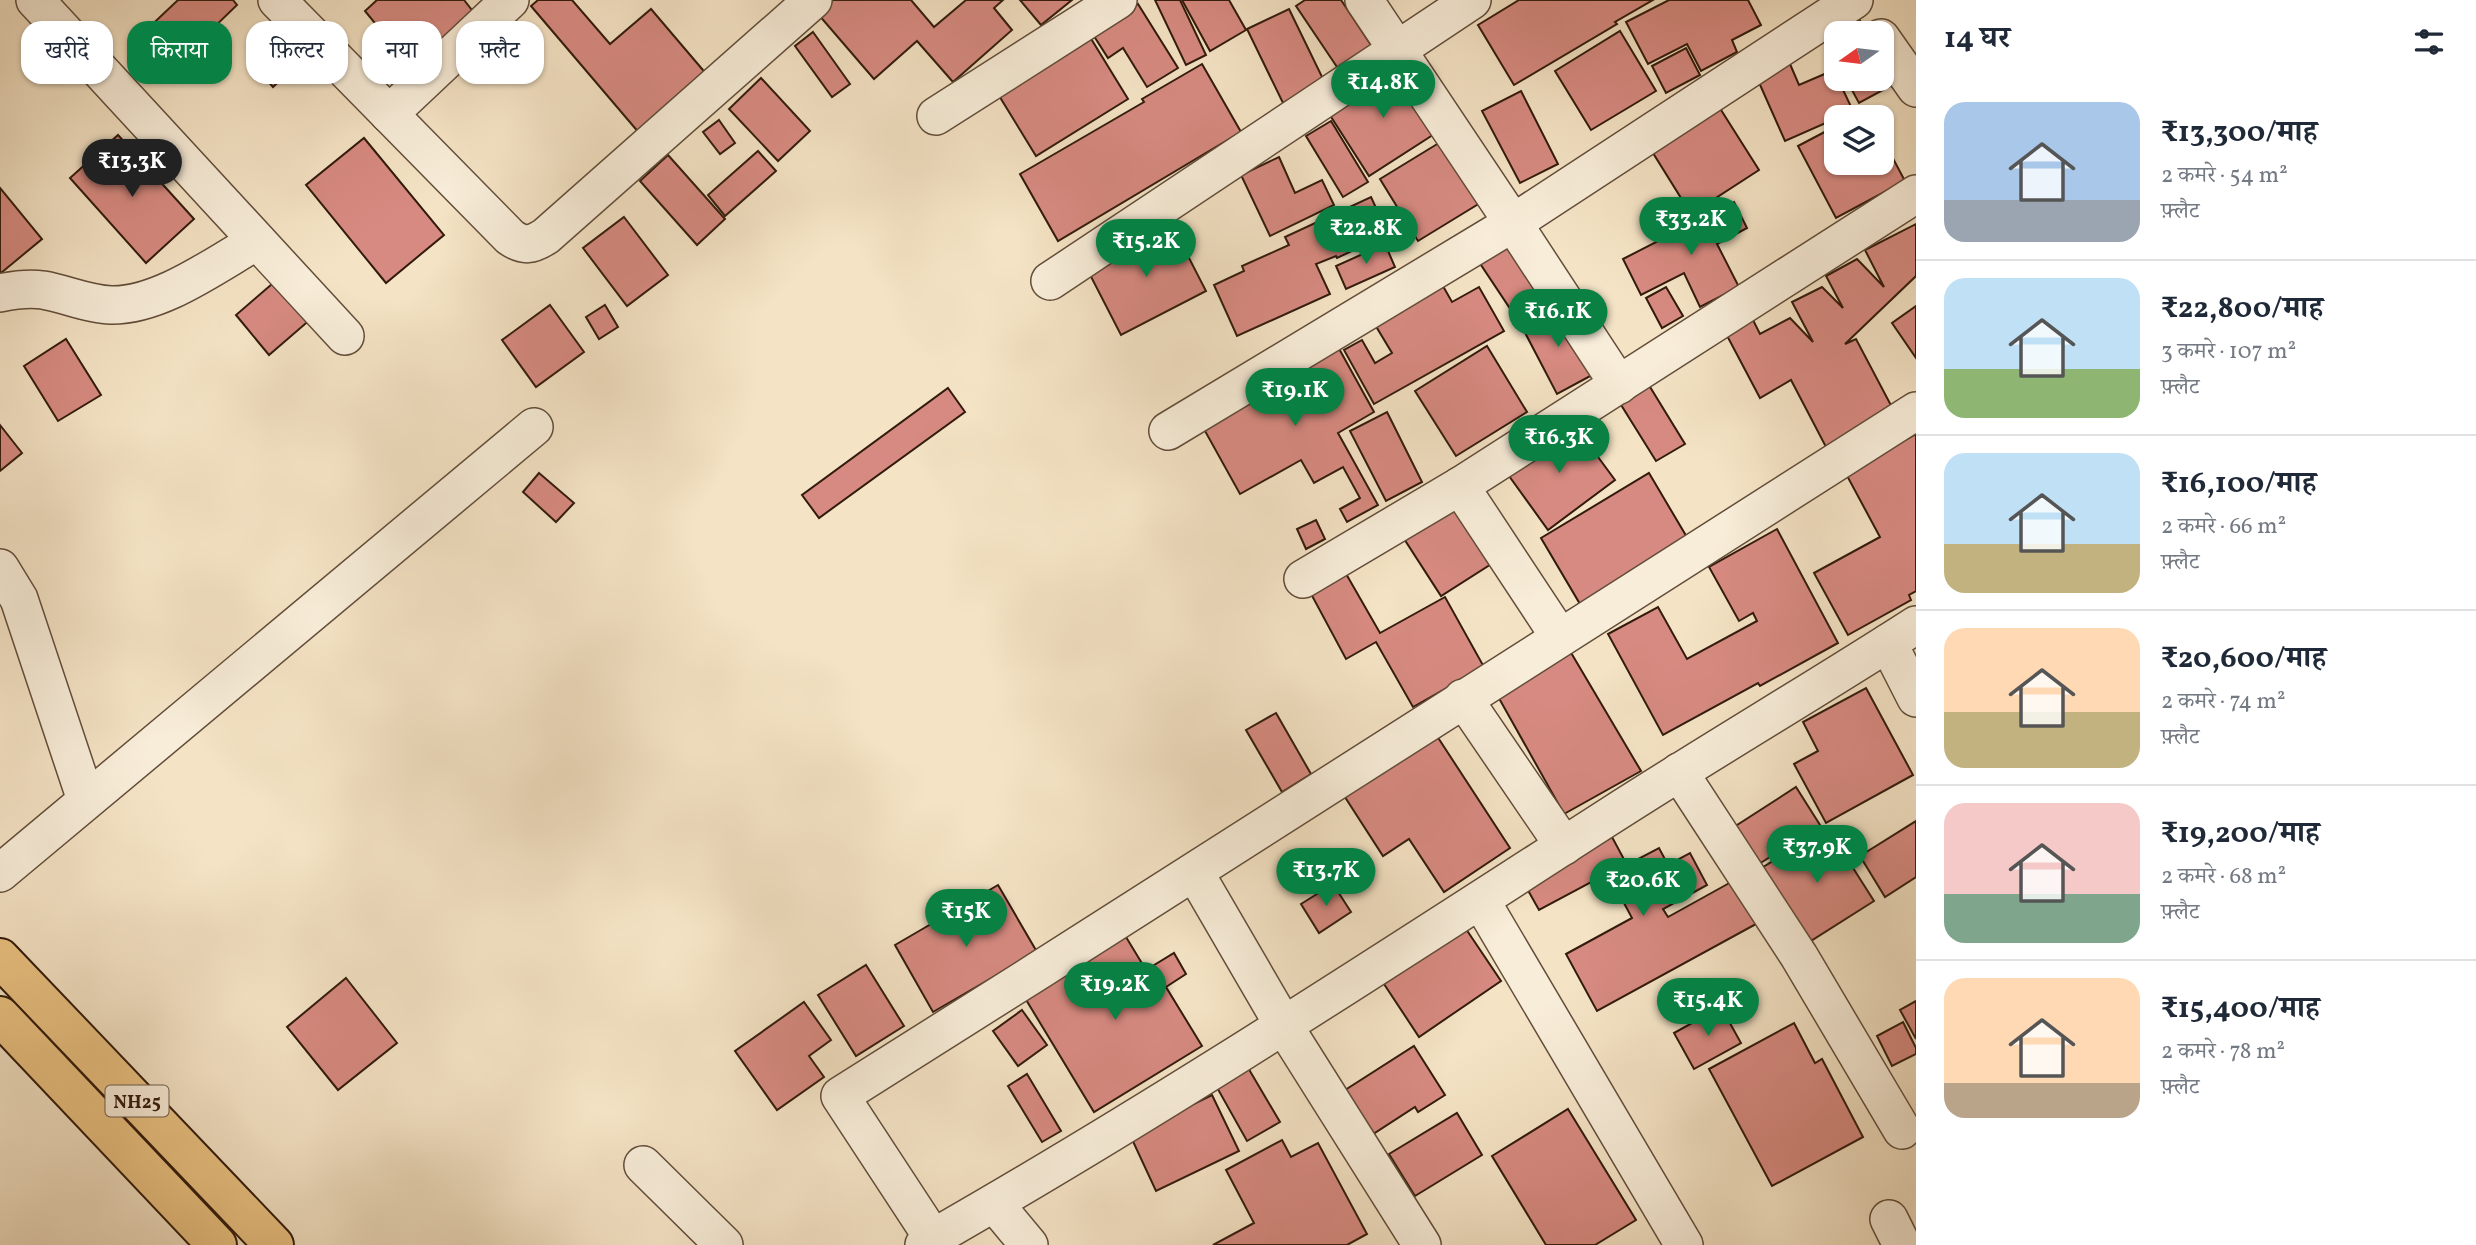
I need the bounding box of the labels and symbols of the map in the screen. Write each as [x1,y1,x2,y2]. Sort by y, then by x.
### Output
north arrow [1824,21,1894,91]
pin: ₹14.8K [1326,60,1440,120]
pin: ₹13.3K [75,140,189,199]
pin: ₹33.2K [1634,198,1748,257]
pin: ₹22.8K [1309,206,1423,266]
pin: ₹15.2K [1089,219,1203,279]
pin: ₹16.1K [1501,290,1615,349]
pin: ₹19.1K [1238,368,1352,428]
pin: ₹16.3K [1502,416,1616,475]
pin: ₹37.9K [1760,826,1874,885]
pin: ₹13.7K [1269,848,1383,908]
pin: ₹20.6K [1586,858,1700,918]
pin: ₹15K [925,890,1007,949]
pin: ₹19.2K [1058,962,1172,1022]
pin: ₹15.4K [1651,978,1765,1038]
road number: NH25 [106,1086,168,1116]

